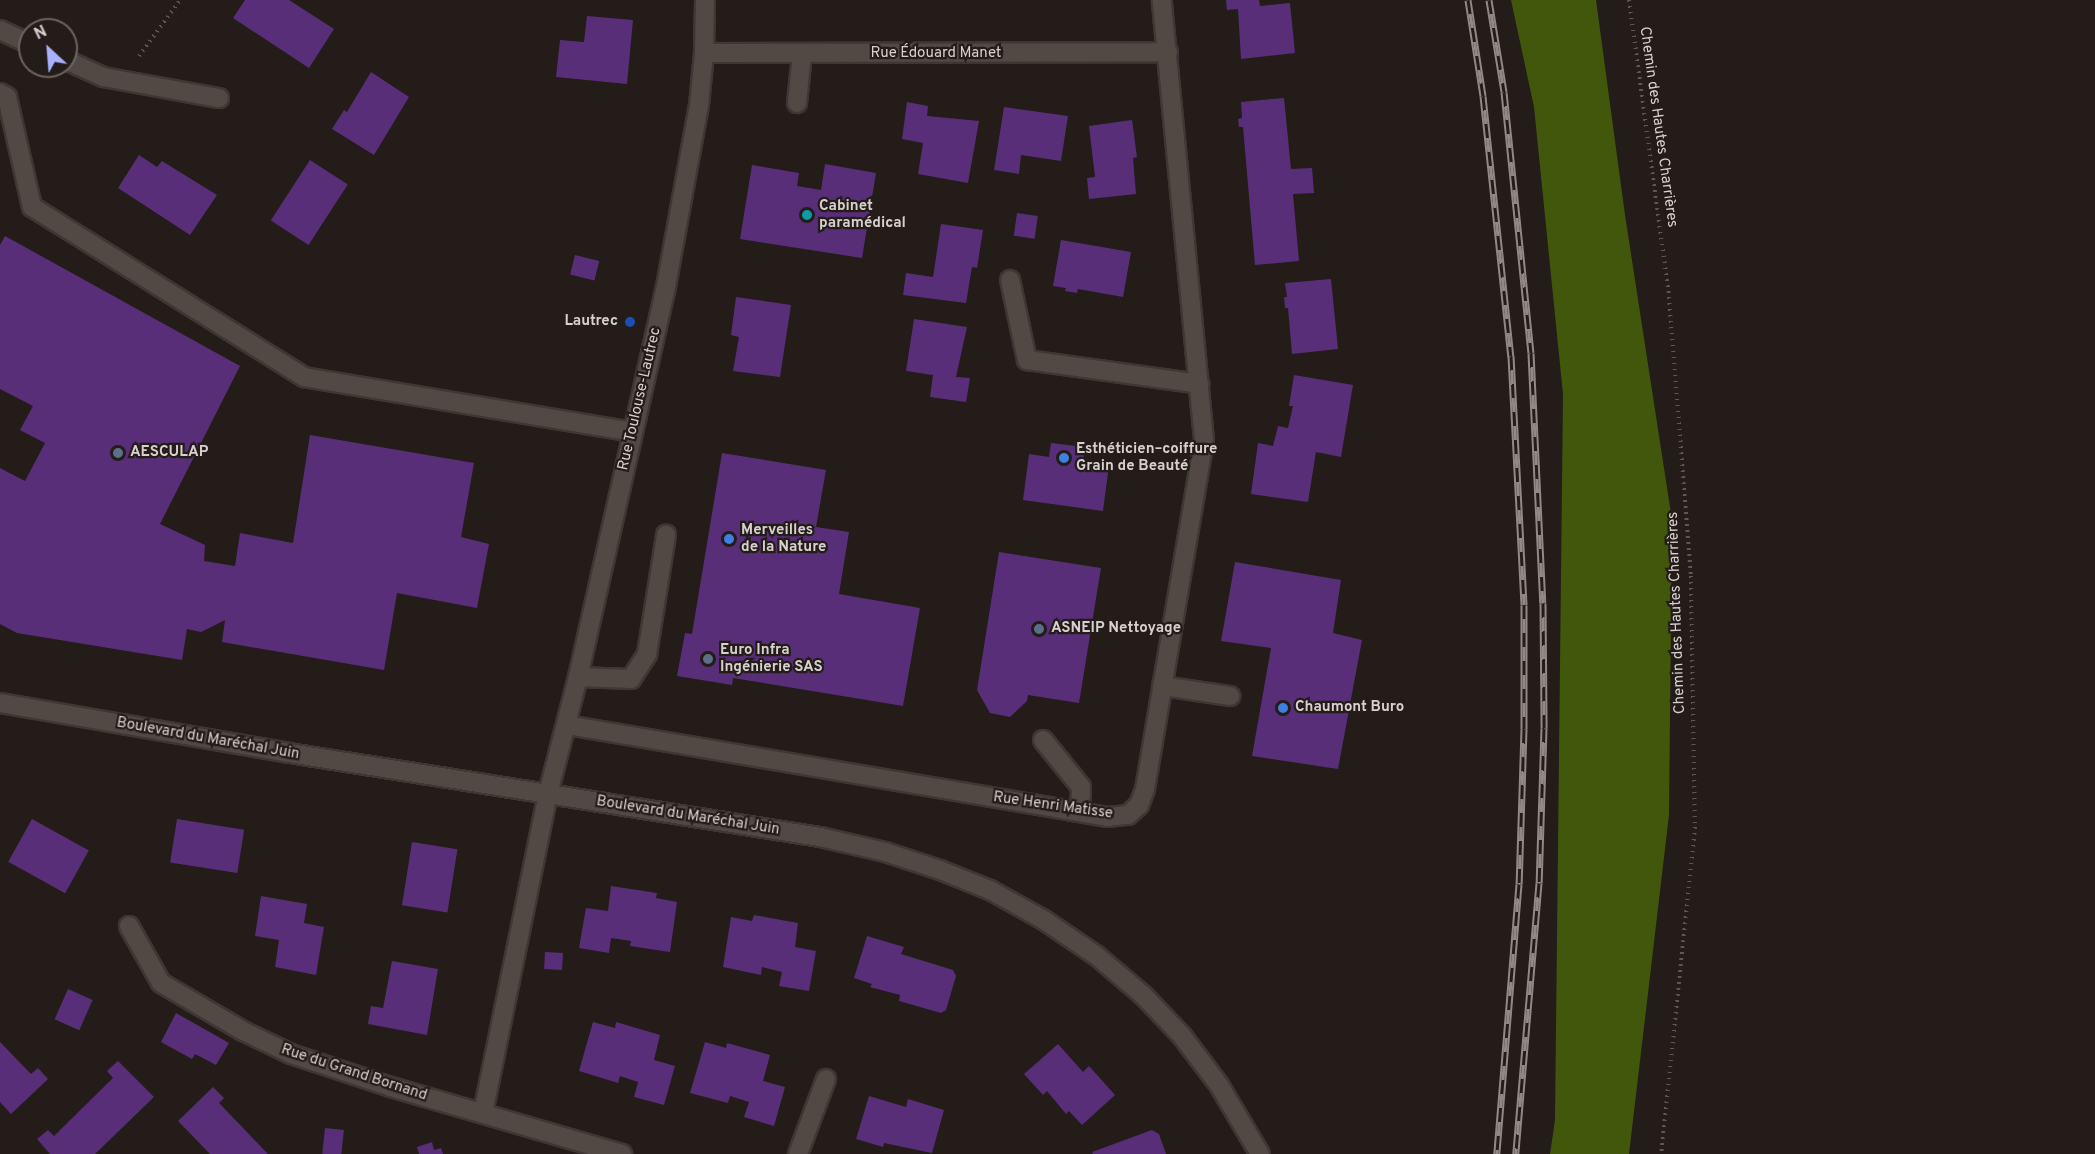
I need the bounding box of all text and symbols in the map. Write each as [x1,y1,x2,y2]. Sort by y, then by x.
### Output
north arrow [18,18,78,78]
text: N [31,22,51,45]
street label: Chemin des Hautes Charrières [1635,25,1681,229]
street label: Rue Édouard Manet [871,45,1001,63]
place label: Cabinet paramédical [819,197,906,232]
marker: Cabinet paramédical [800,208,814,222]
place label: Lautrec [564,313,618,331]
marker: Lautrec [623,315,637,329]
street label: Rue Toulouse-Lautrec [615,326,665,472]
place label: Esthéticien–coiffure Grain de Beauté [1076,440,1217,475]
place label: AESCULAP [130,444,208,462]
marker: AESCULAP [111,446,125,460]
marker: Esthéticien–coiffure Grain de Beauté [1057,451,1071,465]
street label: Chemin des Hautes Charrières [1664,511,1690,715]
place label: Merveilles de la Nature [741,521,826,556]
marker: Merveilles de la Nature [722,532,736,546]
place label: ASNEIP Nettoyage [1051,620,1181,638]
marker: ASNEIP Nettoyage [1032,622,1046,636]
place label: Euro Infra Ingénierie SAS [720,641,823,676]
marker: Euro Infra Ingénierie SAS [701,652,715,666]
place label: Chaumont Buro [1295,699,1404,717]
marker: Chaumont Buro [1276,701,1290,715]
street label: Boulevard du Maréchal Juin [115,714,301,764]
street label: Rue Henri Matisse [992,789,1114,823]
street label: Boulevard du Maréchal Juin [595,793,781,839]
street label: Rue du Grand Bornand [279,1041,429,1105]

